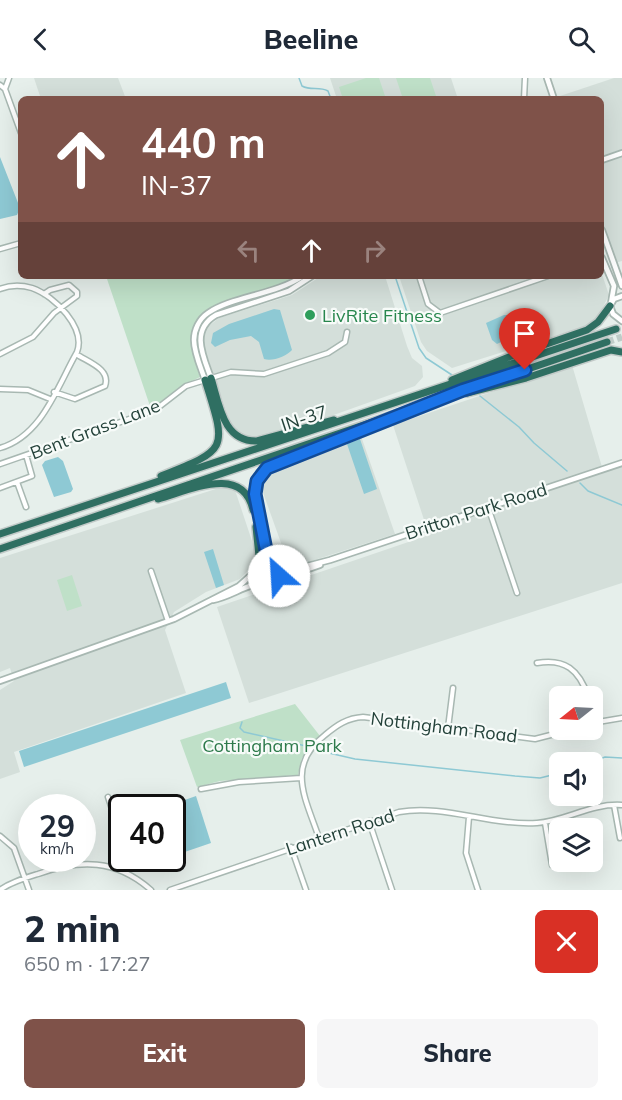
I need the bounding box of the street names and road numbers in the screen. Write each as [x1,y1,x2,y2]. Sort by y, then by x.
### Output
street label: Bent Grass Lane [27,394,163,464]
street label: IN-37 [278,400,330,436]
street label: Britton Park Road [402,477,550,545]
street label: Nottingham Road [369,707,519,747]
street label: Lantern Road [283,804,397,860]

